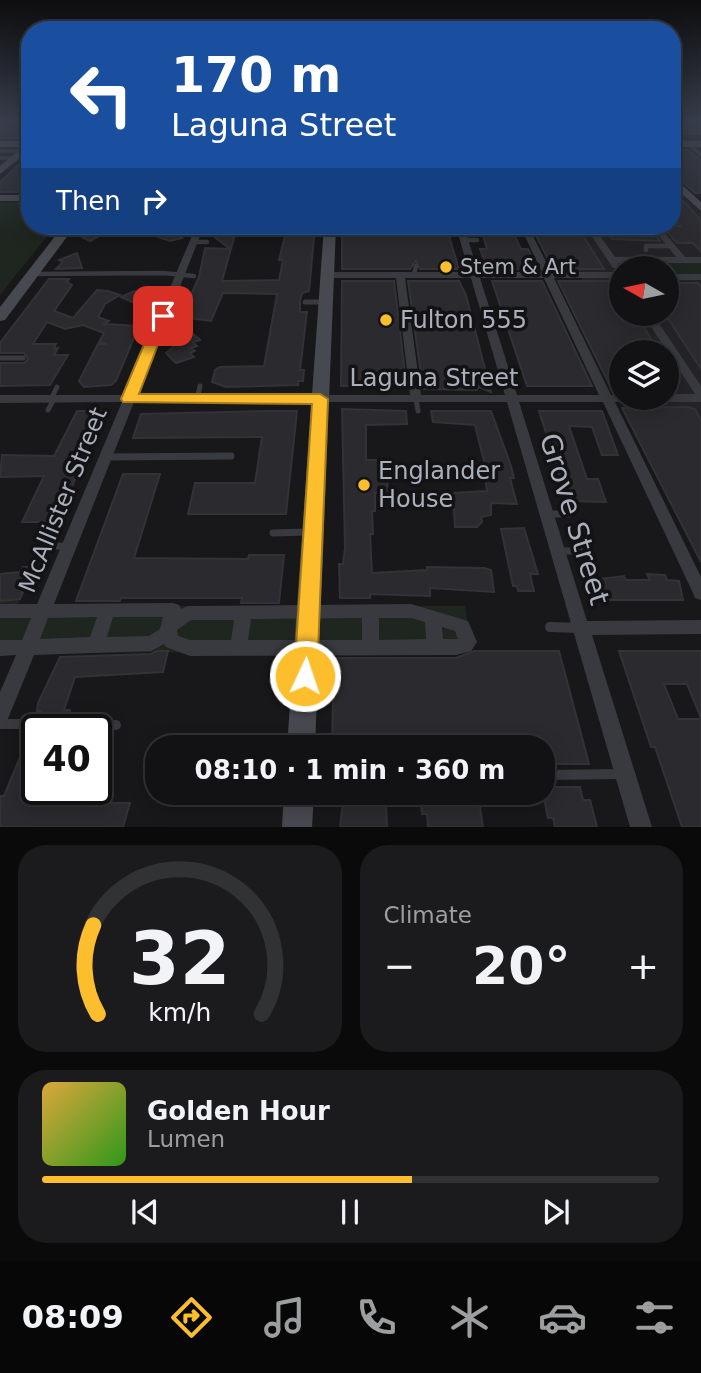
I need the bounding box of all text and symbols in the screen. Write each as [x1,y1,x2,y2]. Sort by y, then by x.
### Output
text: 170 m [171,47,341,104]
icon: left [56,49,147,140]
text: Laguna Street [171,106,396,144]
icon: right [135,182,173,220]
text: Then [56,186,121,216]
place label: Stem & Art [460,255,576,279]
north arrow [609,256,679,326]
map controls [609,256,679,410]
marker: Stem & Art [438,259,454,275]
pin [133,286,193,346]
icon: arrive [144,297,182,335]
place label: Fulton 555 [400,306,527,334]
marker: Fulton 555 [378,312,394,328]
button: layers [609,340,679,410]
street label: Laguna Street [350,364,519,392]
street label: McAllister Street [13,403,113,597]
street label: Grove Street [533,429,616,609]
place label: Englander House [378,457,500,513]
marker: Englander House [356,477,372,493]
position arrow [268,639,342,713]
speed limit sign: 40 [21,714,112,805]
text: 08:10 · 1 min · 360 m [195,755,505,785]
text: Climate [384,902,472,928]
text: 32 [129,917,230,1002]
text: 20° [472,936,570,996]
text: − [384,944,415,988]
text: + [627,944,659,988]
text: km/h [148,998,211,1027]
text: Golden Hour [147,1096,330,1126]
text: Lumen [147,1126,225,1152]
icon: previous [126,1193,164,1231]
icon: pause [331,1193,369,1231]
icon: next [537,1193,575,1231]
icon: directions [167,1293,216,1342]
icon: music [260,1293,309,1342]
icon: phone [352,1293,401,1342]
icon: climate [445,1293,494,1342]
icon: car [538,1293,587,1342]
icon: filters [630,1293,679,1342]
text: 08:09 [22,1298,124,1336]

